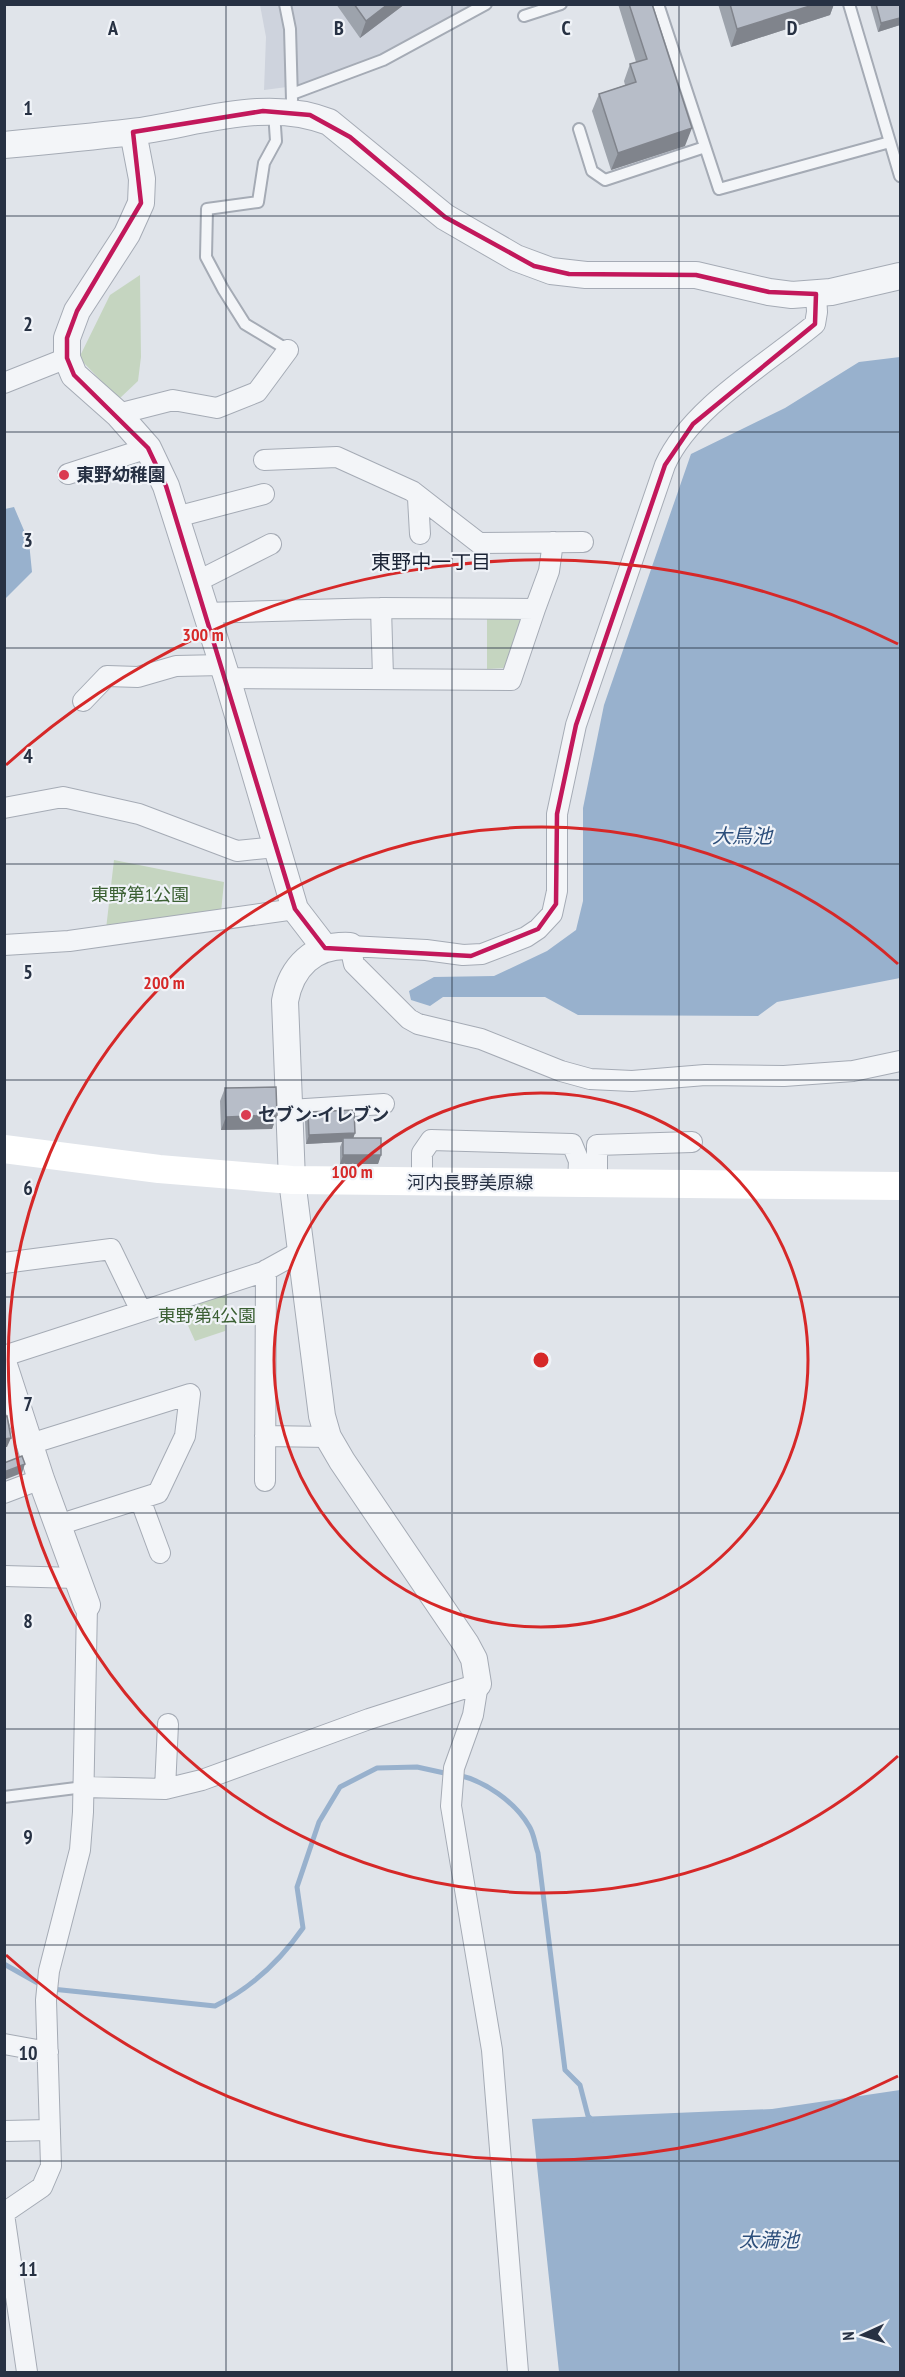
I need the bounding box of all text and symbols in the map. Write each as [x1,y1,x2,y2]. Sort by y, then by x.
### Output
text: A [107,15,119,41]
text: B [334,15,344,41]
text: C [561,15,571,41]
text: D [787,15,798,41]
text: 1 [23,95,33,121]
text: 2 [23,311,33,337]
place label: 東野幼稚園 [76,463,166,486]
marker: 東野幼稚園 [57,468,71,482]
text: 3 [23,527,33,553]
district label: 東野中一丁目 [371,549,491,575]
text: 300 m [182,623,224,646]
text: 4 [23,743,33,769]
water label: 大鳥池 [712,823,774,849]
park label: 東野第1公園 [91,883,189,906]
text: 5 [23,959,33,985]
text: 200 m [143,971,185,994]
place label: セブン-イレブン [258,1103,389,1126]
marker: セブン-イレブン [239,1108,253,1122]
text: 100 m [331,1160,373,1183]
street label: 河内長野美原線 [407,1171,533,1194]
text: 6 [23,1175,33,1201]
park label: 東野第4公園 [158,1304,256,1327]
centre of rings [531,1350,551,1370]
text: 7 [23,1391,33,1417]
text: 8 [23,1608,33,1634]
text: 9 [23,1824,33,1850]
text: 10 [18,2040,38,2066]
water label: 太満池 [739,2227,801,2253]
text: 11 [18,2256,38,2282]
north arrow [833,2305,893,2365]
text: N [838,2331,858,2341]

